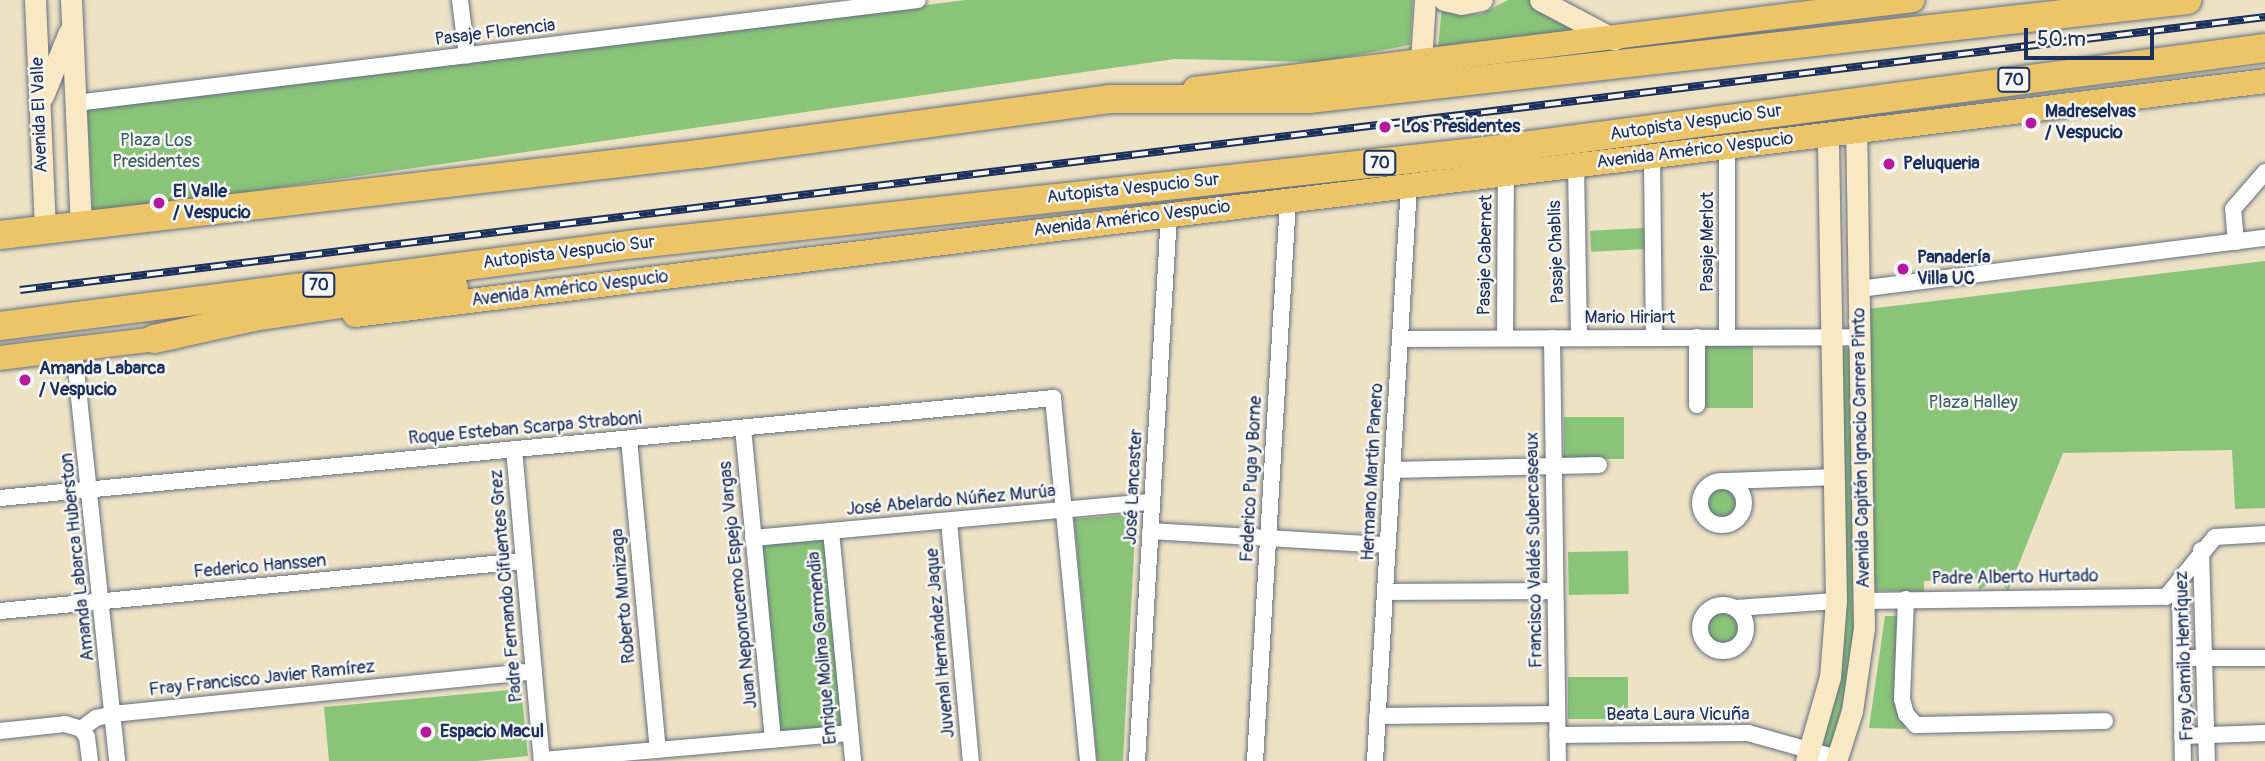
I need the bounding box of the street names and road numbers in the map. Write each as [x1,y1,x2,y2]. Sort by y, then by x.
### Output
street label: Pasaje Florencia [434,15,556,51]
street label: Avenida El Valle [27,57,53,173]
road number: 70 [1996,68,2032,92]
street label: Autopista Vespucio Sur [1609,100,1783,146]
street label: Avenida Américo Vespucio [1595,128,1795,174]
road number: 70 [1362,150,1398,176]
street label: Autopista Vespucio Sur [1046,169,1220,209]
street label: Pasaje Merlot [1697,192,1719,292]
street label: Pasaje Cabernet [1474,194,1498,316]
street label: Avenida Américo Vespucio [1032,196,1232,242]
street label: Pasaje Chablis [1544,200,1570,304]
street label: Autopista Vespucio Sur [482,232,656,274]
street label: Avenida Américo Vespucio [470,266,670,312]
road number: 70 [302,272,336,298]
street label: Mario Hiriart [1585,307,1675,329]
street label: Avenida Capitán Ignacio Carrera Pinto [1849,307,1875,589]
street label: Hermano Martin Panero [1358,383,1388,561]
street label: Federico Puga y Borne [1237,395,1267,563]
street label: Roque Esteban Scarpa Straboni [407,408,643,450]
street label: José Lancaster [1120,428,1148,546]
street label: Francisco Valdés Subercaseaux [1522,432,1548,668]
street label: Amanda Labarca Huberston [56,452,100,662]
street label: Juan Neponucemo Espejo Vargas [715,460,763,710]
street label: Padre Fernando Cifuentes Grez [486,469,528,703]
street label: José Abelardo Núñez Murúa [845,481,1057,521]
street label: Roberto Munizaga [607,528,641,664]
street label: Juvenal Hernández Jaque [922,547,960,739]
street label: Federico Hanssen [193,550,327,584]
street label: Enrique Molina Garmendia [804,551,842,745]
street label: Padre Alberto Hurtado [1931,566,2099,590]
street label: Fray Camilo Henríquez [2171,571,2199,741]
street label: Fray Francisco Javier Ramírez [148,656,376,702]
street label: Beata Laura Vicuña [1606,704,1750,726]

